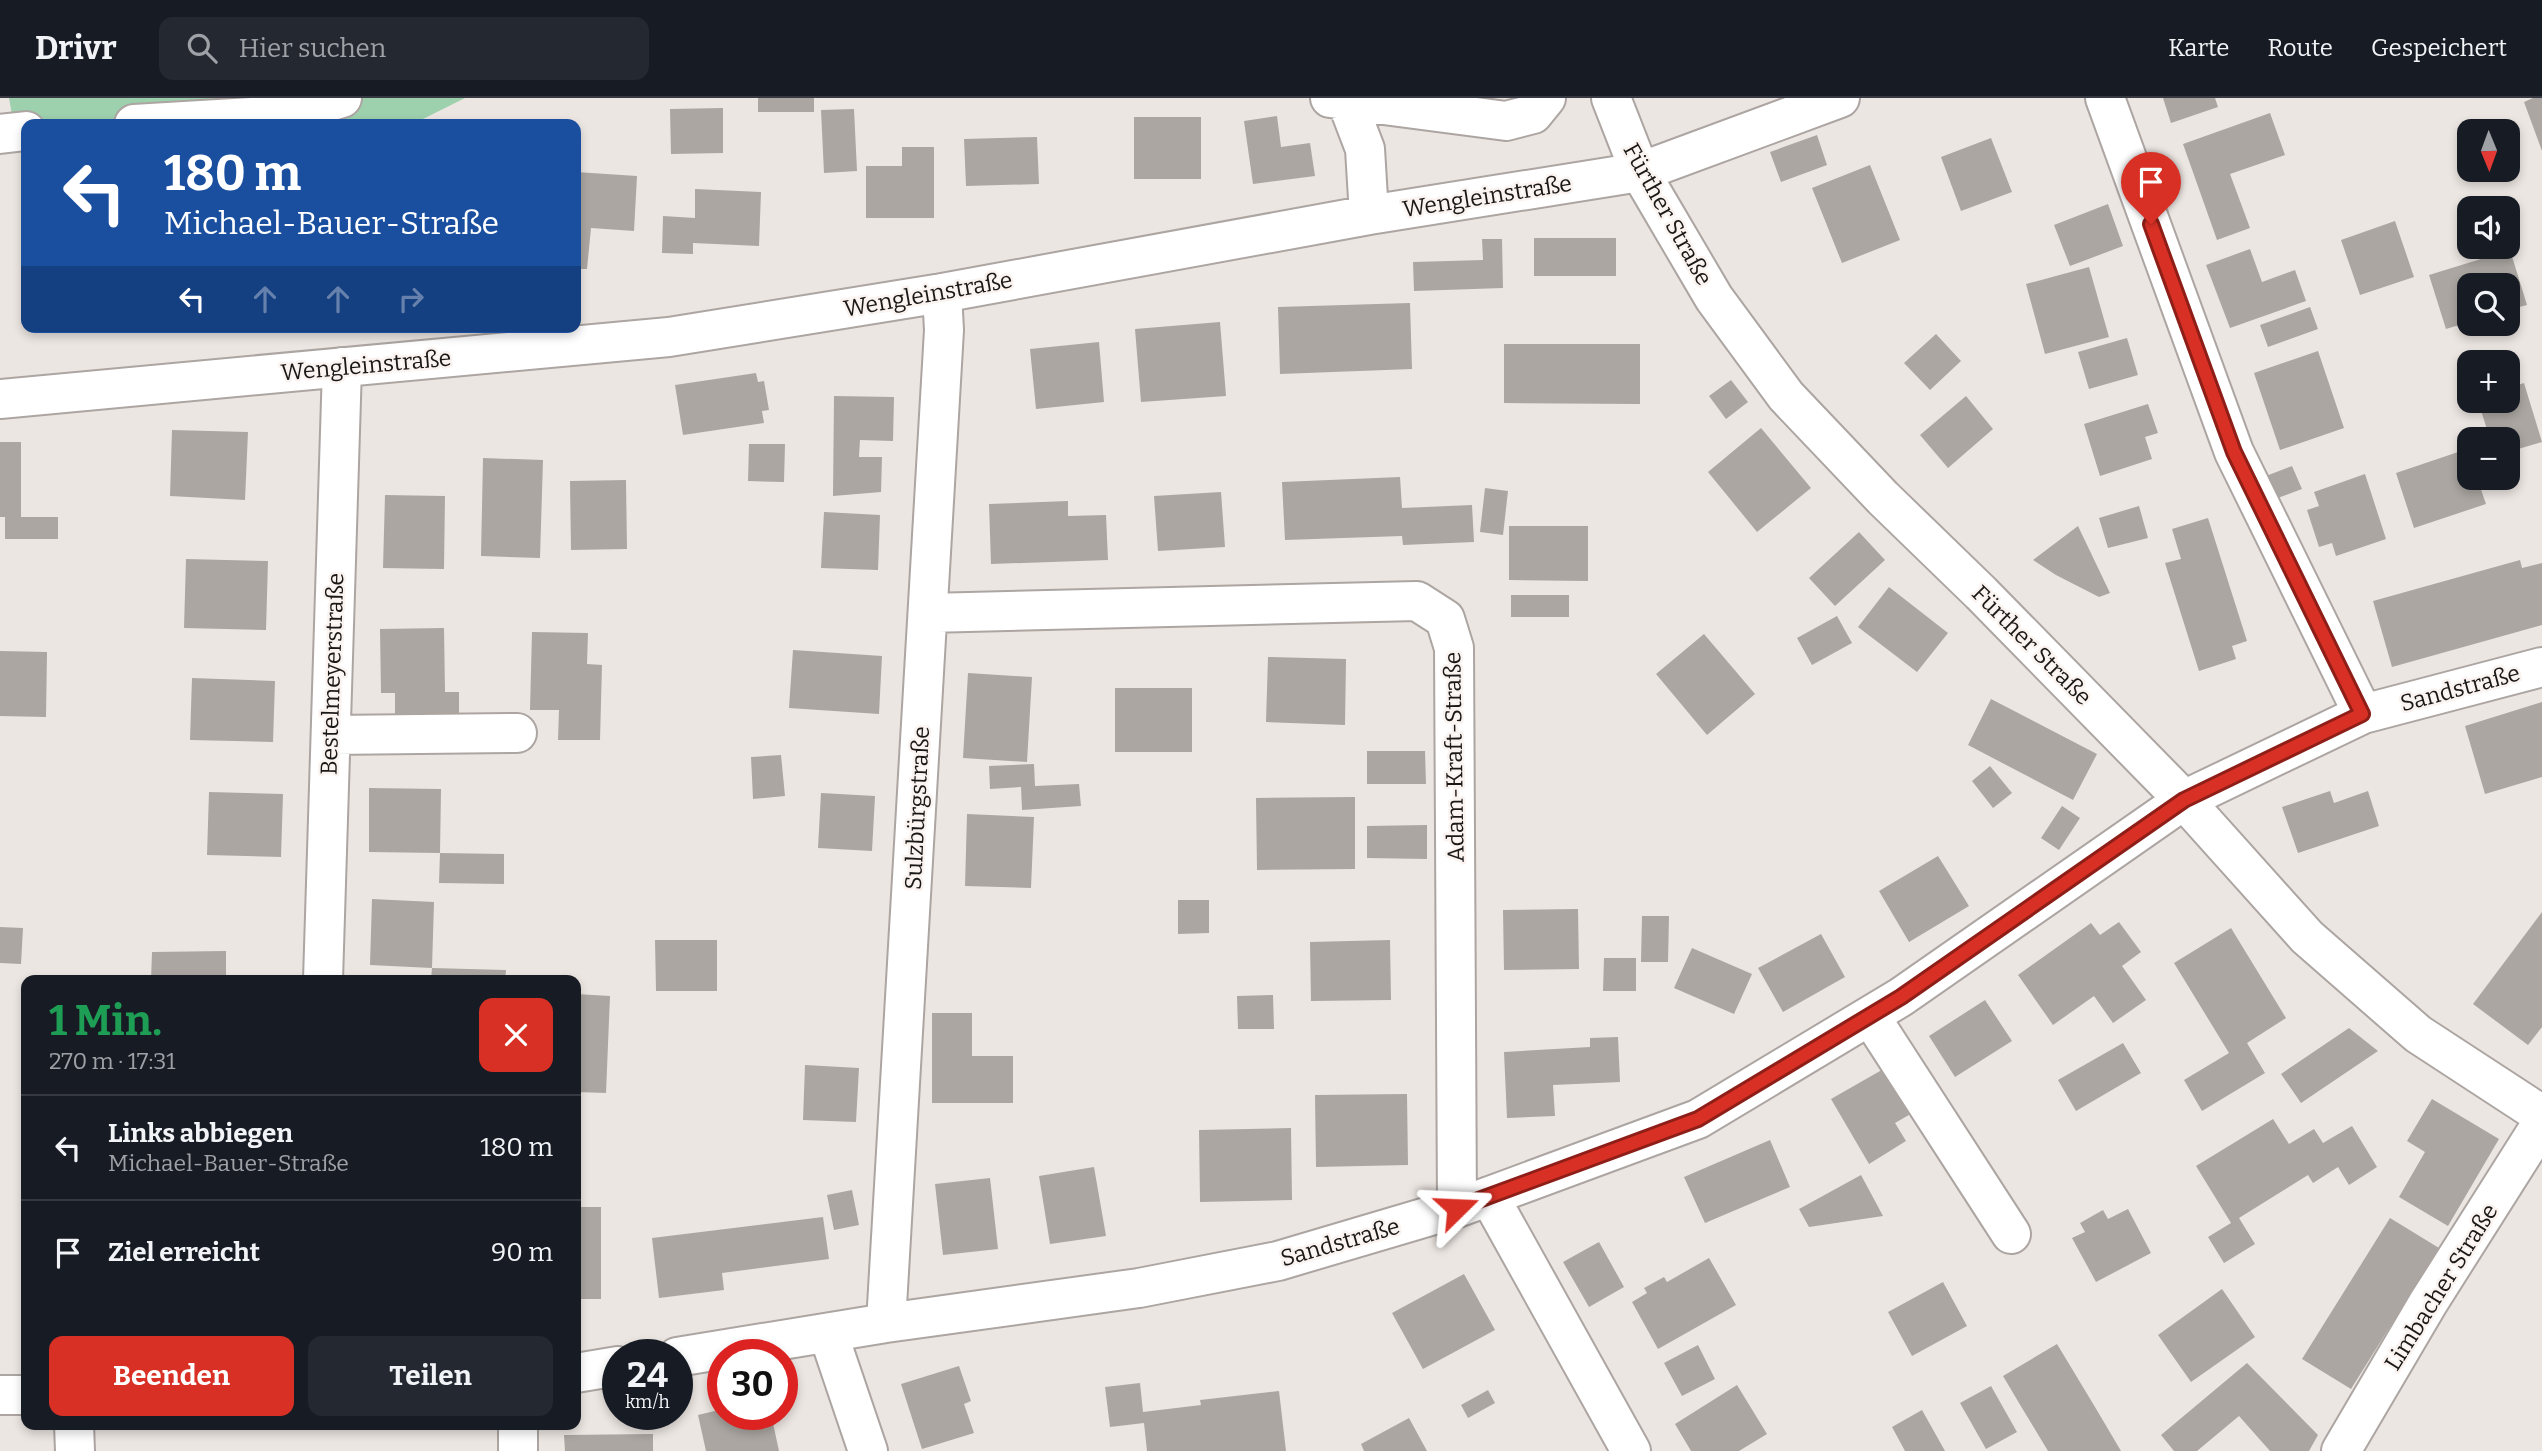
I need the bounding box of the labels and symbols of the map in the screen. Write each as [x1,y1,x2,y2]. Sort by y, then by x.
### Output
north arrow [2457,119,2520,182]
street label: Fürther Straße [1617,138,1719,290]
pin [2121,152,2181,224]
street label: Wengleinstraße [1400,169,1574,223]
street label: Wengleinstraße [841,265,1015,323]
street label: Wengleinstraße [280,344,452,386]
street label: Bestelmeyerstraße [314,572,350,776]
street label: Fürther Straße [1966,579,2098,711]
street label: Adam-Kraft-Straße [1438,652,1470,862]
street label: Sandstraße [2397,659,2523,717]
street label: Sulzbürgstraße [899,725,935,891]
position arrow [1420,1171,1494,1245]
street label: Limbacher Straße [2378,1198,2504,1376]
street label: Sandstraße [1277,1212,1403,1272]
speed limit sign: 30 [707,1339,798,1430]

